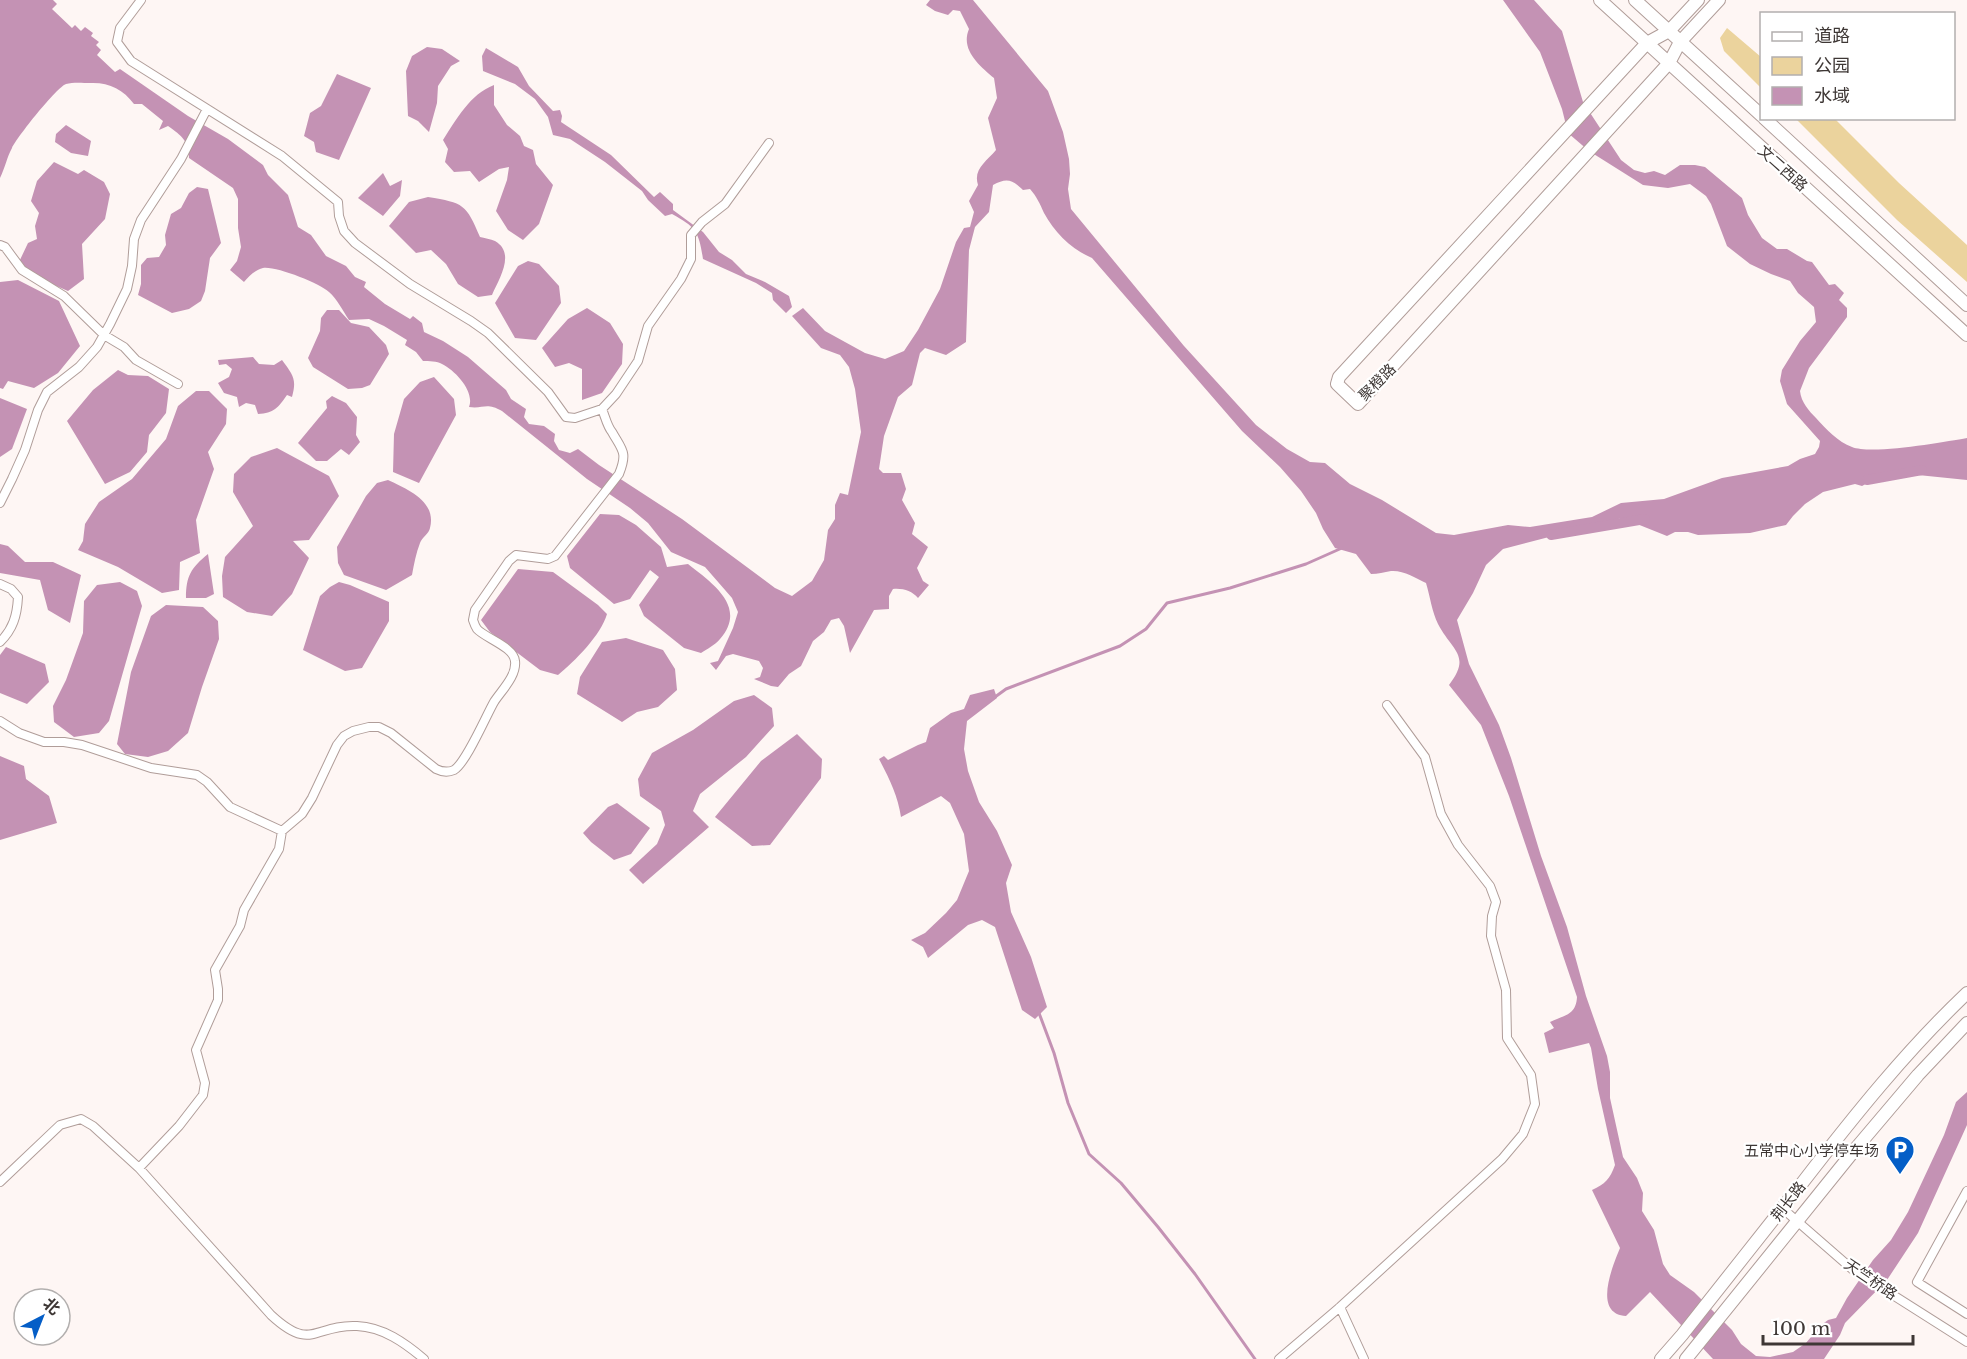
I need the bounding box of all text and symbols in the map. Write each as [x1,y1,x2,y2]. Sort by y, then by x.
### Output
legend [1760,12,1955,120]
text: 道路 [1814,25,1850,47]
text: 公园 [1814,55,1850,77]
text: 水域 [1814,85,1850,107]
street label: 文二西路 [1754,141,1812,195]
street label: 聚橙路 [1354,359,1400,405]
parking icon: 五常中心小学停车场 [1884,1134,1916,1176]
place label: 五常中心小学停车场 [1744,1141,1879,1160]
street label: 荆长路 [1767,1177,1809,1225]
street label: 天竺桥路 [1841,1254,1901,1304]
north arrow [12,1287,72,1347]
text: 北 [39,1293,65,1319]
scale bar [1763,1308,1913,1346]
text: 100 m [1772,1318,1830,1340]

